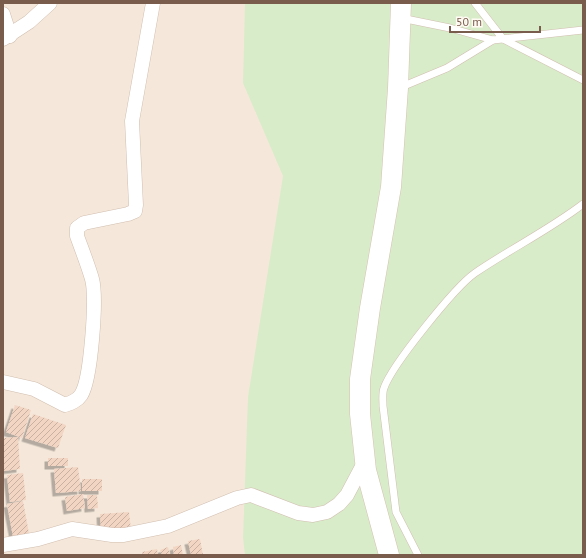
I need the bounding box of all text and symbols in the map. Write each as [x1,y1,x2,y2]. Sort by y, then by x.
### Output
scale bar [450,8,540,34]
text: 50 m [456,14,482,29]

